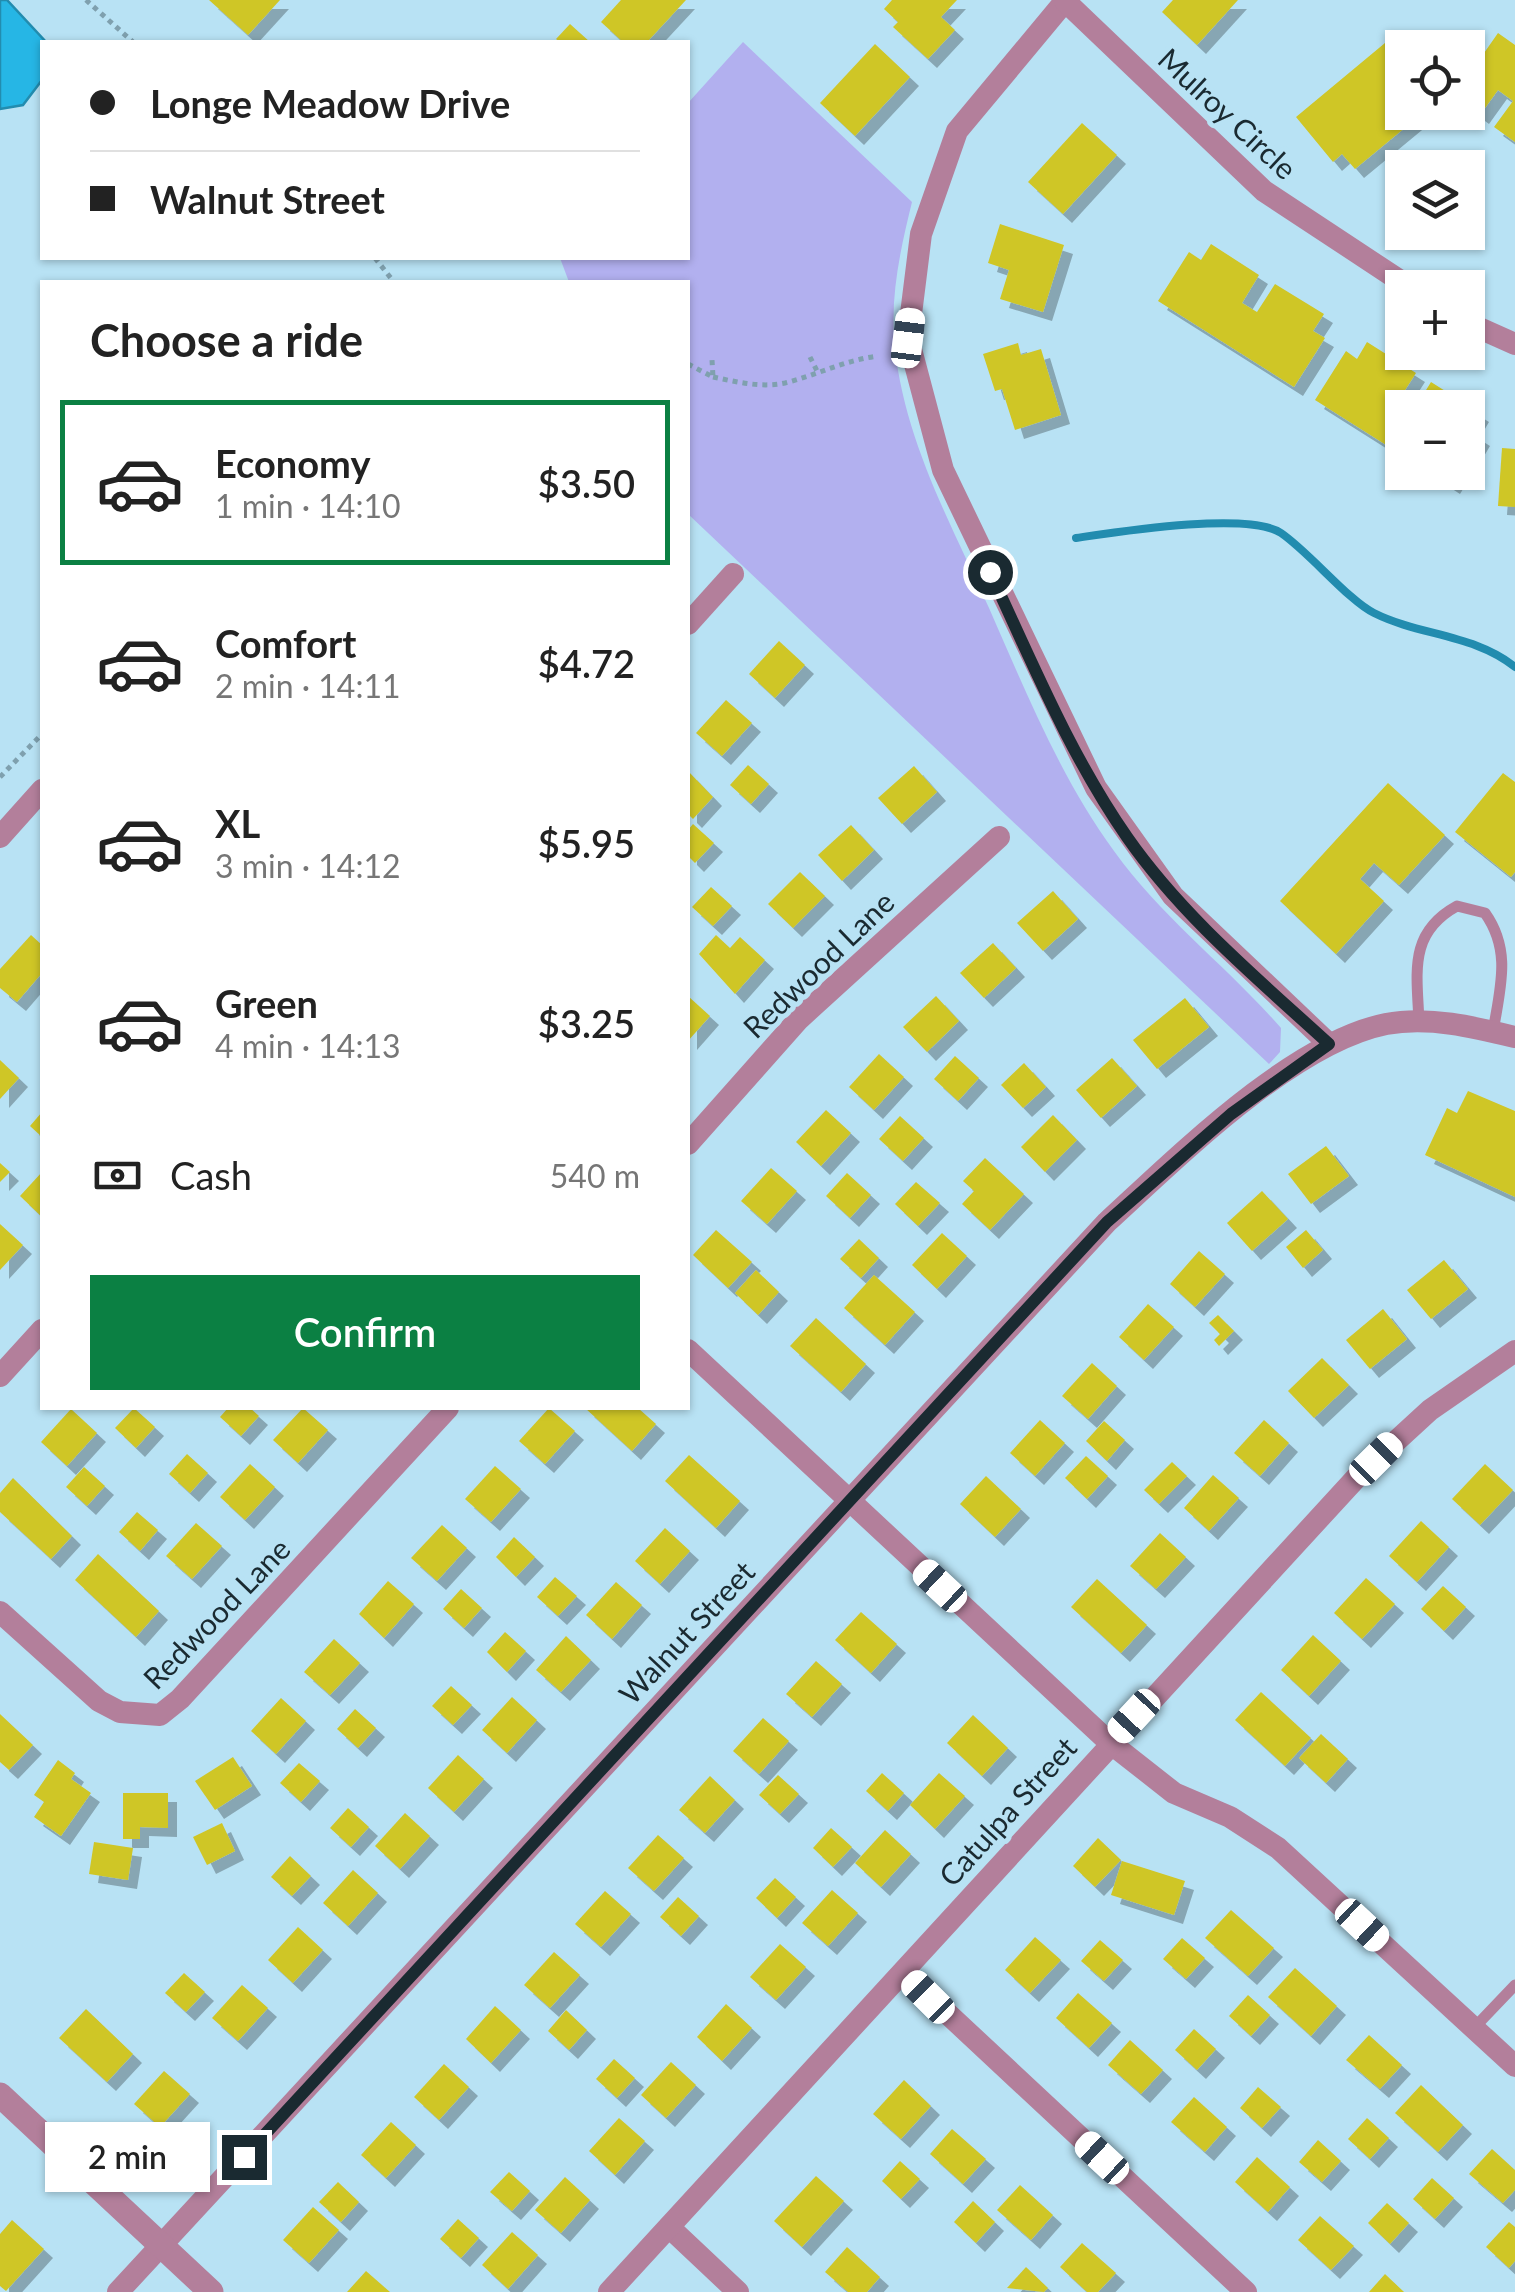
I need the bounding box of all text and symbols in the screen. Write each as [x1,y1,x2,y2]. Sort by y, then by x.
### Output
map controls [1385,30,1485,490]
button: locate [1385,30,1485,130]
street label: Mulroy Circle [1152,40,1304,186]
text: Longe Meadow Drive [150,80,510,126]
button: layers [1385,150,1485,250]
text: Walnut Street [150,176,385,222]
button: + [1385,270,1485,370]
car [889,306,927,370]
text: Choose a ride [90,313,363,367]
button: − [1385,390,1485,490]
icon: car [95,438,185,528]
text: Economy [215,440,370,486]
text: $3.50 [538,460,635,506]
text: 1 min · 14:10 [215,486,401,525]
route start [968,550,1013,595]
icon: car [95,618,185,708]
text: Comfort [215,620,356,666]
text: $4.72 [538,640,635,686]
text: 2 min · 14:11 [215,666,401,705]
icon: car [95,798,185,888]
text: XL [215,800,260,846]
text: $5.95 [538,820,635,866]
text: 3 min · 14:12 [215,846,401,885]
street label: Redwood Lane [735,883,901,1045]
icon: car [95,978,185,1068]
text: Green [215,980,318,1026]
text: $3.25 [538,1000,635,1046]
text: 4 min · 14:13 [215,1026,401,1065]
icon: cash [90,1148,145,1203]
text: Cash [170,1152,252,1198]
text: 540 m [550,1156,640,1195]
button: Confirm [90,1275,640,1390]
car [1344,1427,1408,1491]
street label: Redwood Lane [135,1530,297,1696]
street label: Walnut Street [611,1553,761,1711]
car [908,1555,972,1617]
car [1103,1684,1165,1748]
street label: Catulpa Street [931,1729,1083,1893]
car [1330,1894,1394,1956]
car [896,1965,960,2029]
callout: 2 min [44,2122,209,2192]
car [1070,2127,1134,2189]
route end [222,2135,267,2180]
text: 2 min [88,2137,167,2176]

